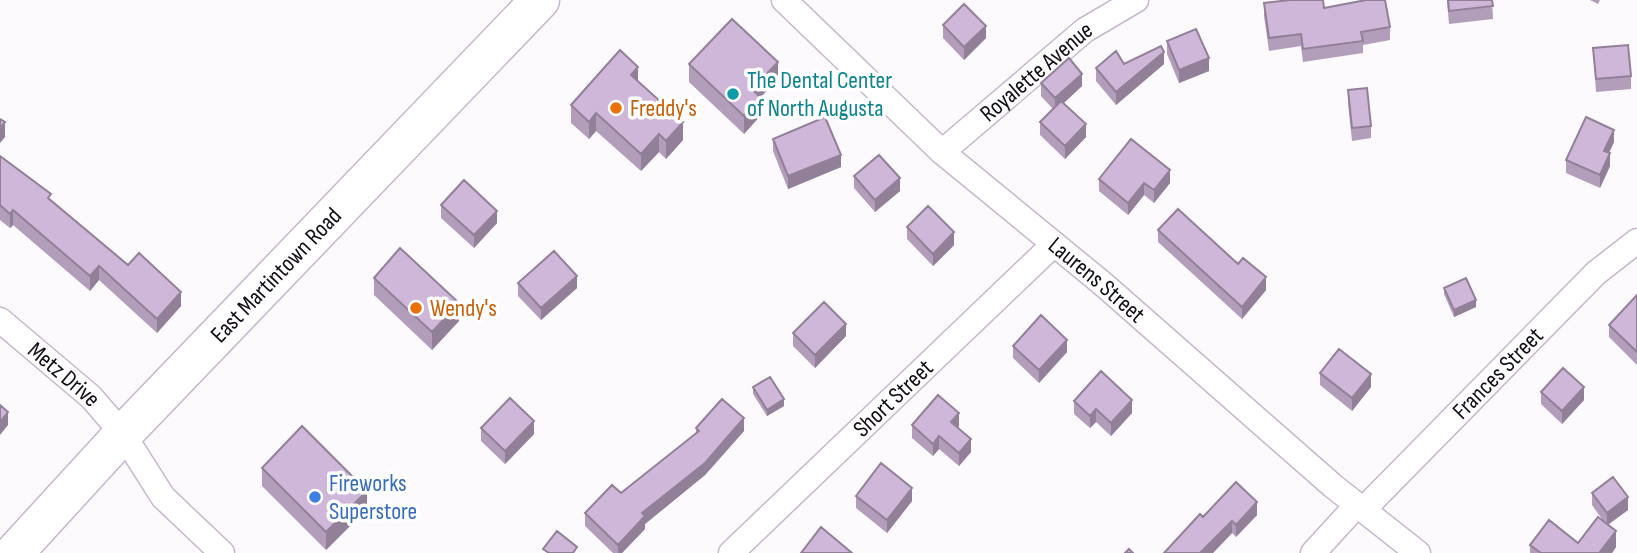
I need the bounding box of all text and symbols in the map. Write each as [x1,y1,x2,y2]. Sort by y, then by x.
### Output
street label: Royalette Avenue [974,15,1097,128]
place label: The Dental Center of North Augusta [747,66,892,123]
marker: The Dental Center of North Augusta [725,86,741,102]
place label: Freddy's [630,94,697,123]
marker: Freddy's [608,100,624,116]
street label: East Martintown Road [204,201,347,348]
street label: Laurens Street [1043,231,1151,329]
place label: Wendy's [430,294,497,323]
marker: Wendy's [408,300,424,316]
street label: Frances Street [1446,321,1549,425]
street label: Metz Drive [22,336,107,412]
street label: Short Street [847,353,939,443]
place label: Fireworks Superstore [329,469,417,526]
marker: Fireworks Superstore [307,489,323,505]

